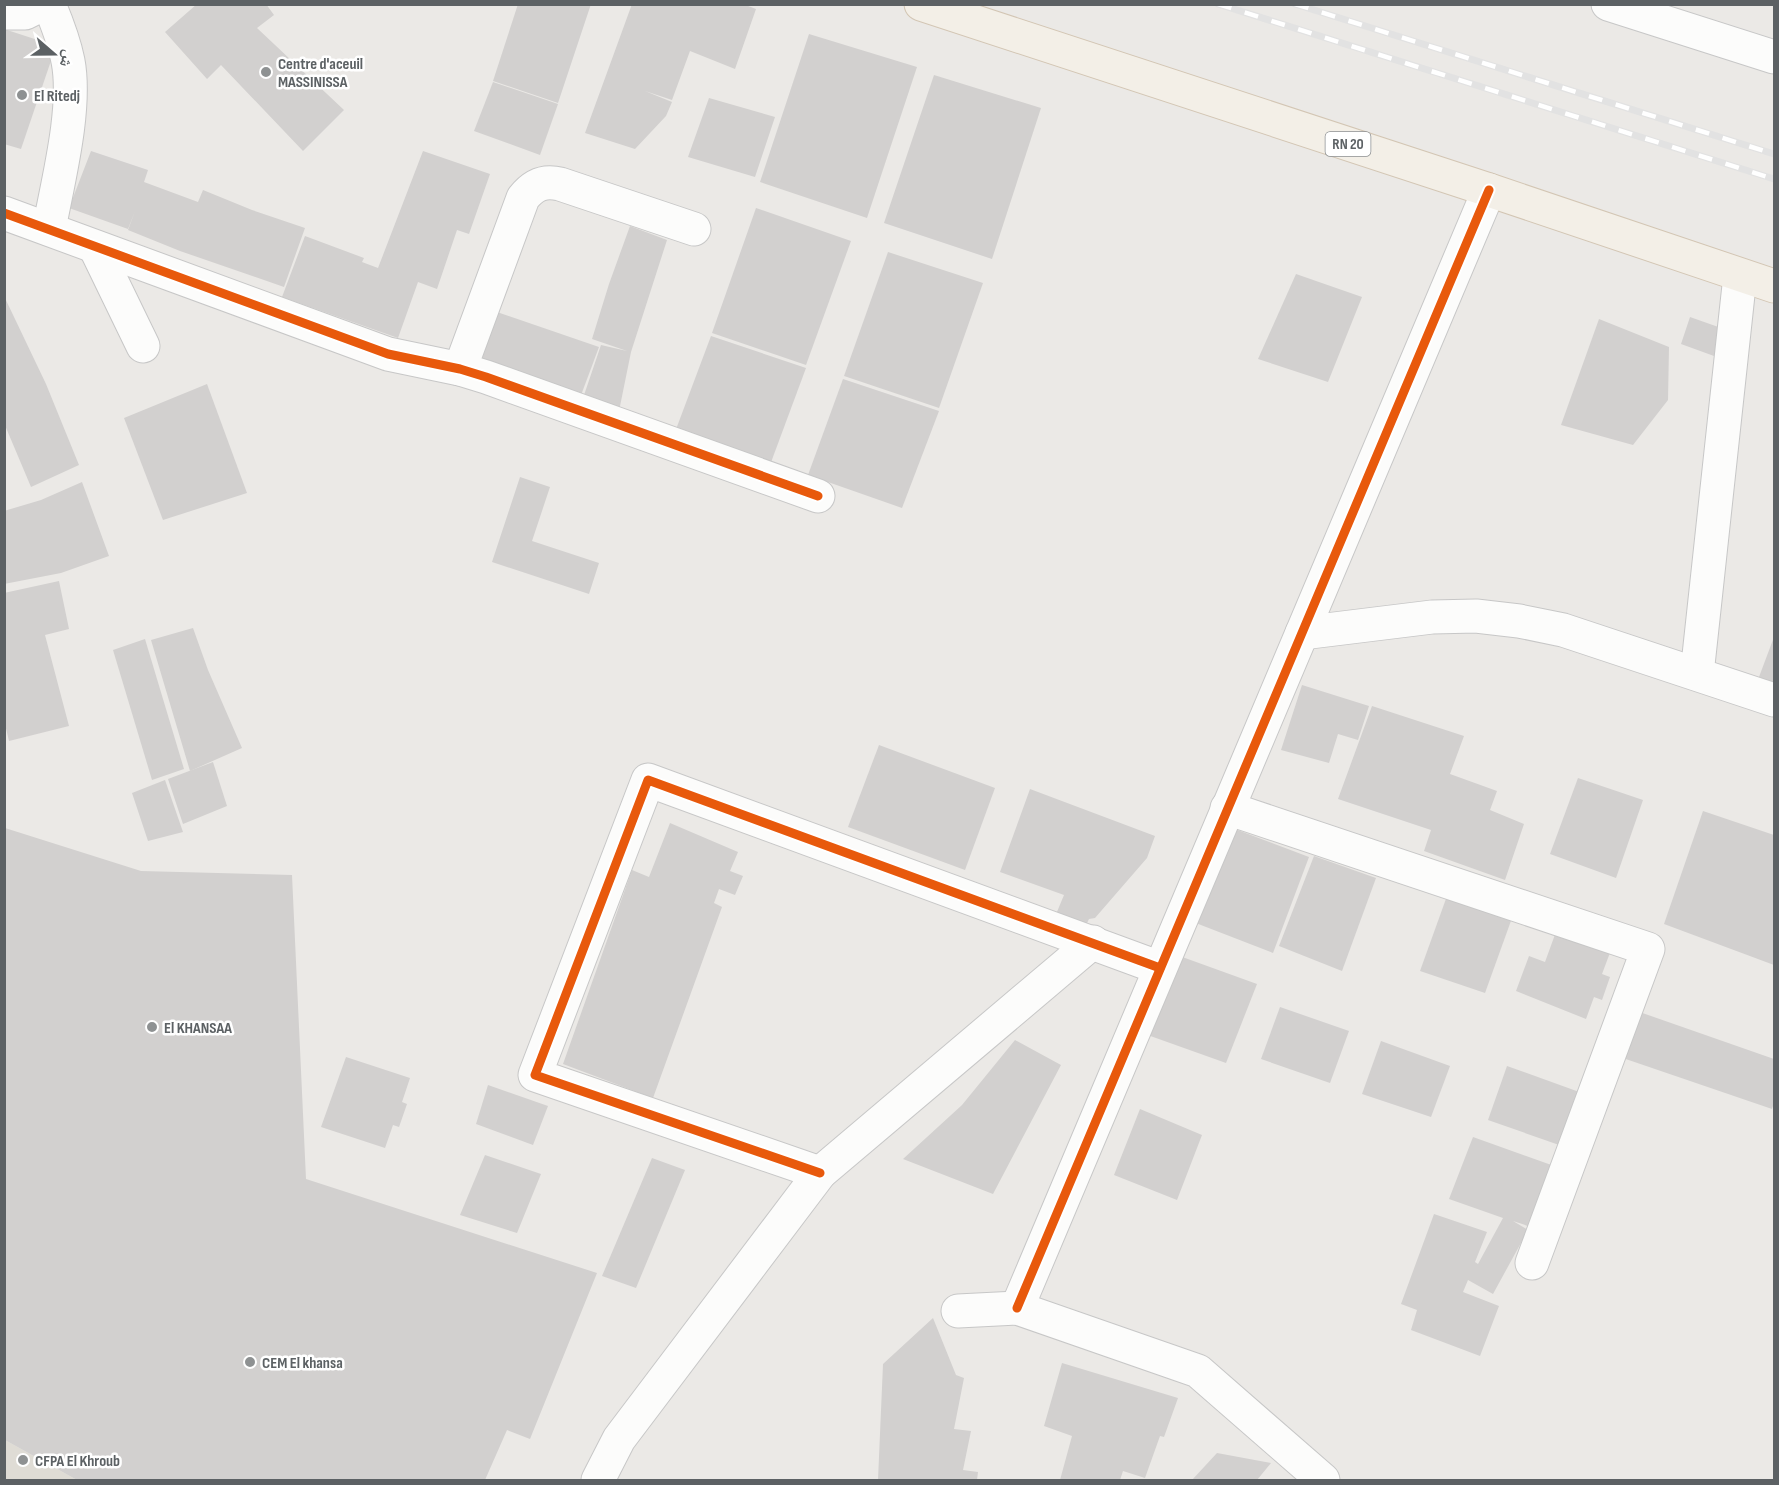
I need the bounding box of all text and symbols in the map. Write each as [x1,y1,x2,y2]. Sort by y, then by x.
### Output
north arrow [24,24,84,84]
text: ش [55,47,79,70]
place label: Centre d'aceuil MASSINISSA [278,55,363,92]
marker: Centre d'aceuil MASSINISSA [259,65,273,79]
place label: El Ritedj [34,87,80,106]
marker: El Ritedj [15,88,29,102]
road number: RN 20 [1326,132,1370,156]
place label: El KHANSAA [164,1019,232,1038]
marker: El KHANSAA [145,1020,159,1034]
place label: CEM El khansa [262,1354,343,1373]
marker: CEM El khansa [243,1355,257,1369]
place label: CFPA El Khroub [35,1452,120,1471]
marker: CFPA El Khroub [16,1453,30,1467]

